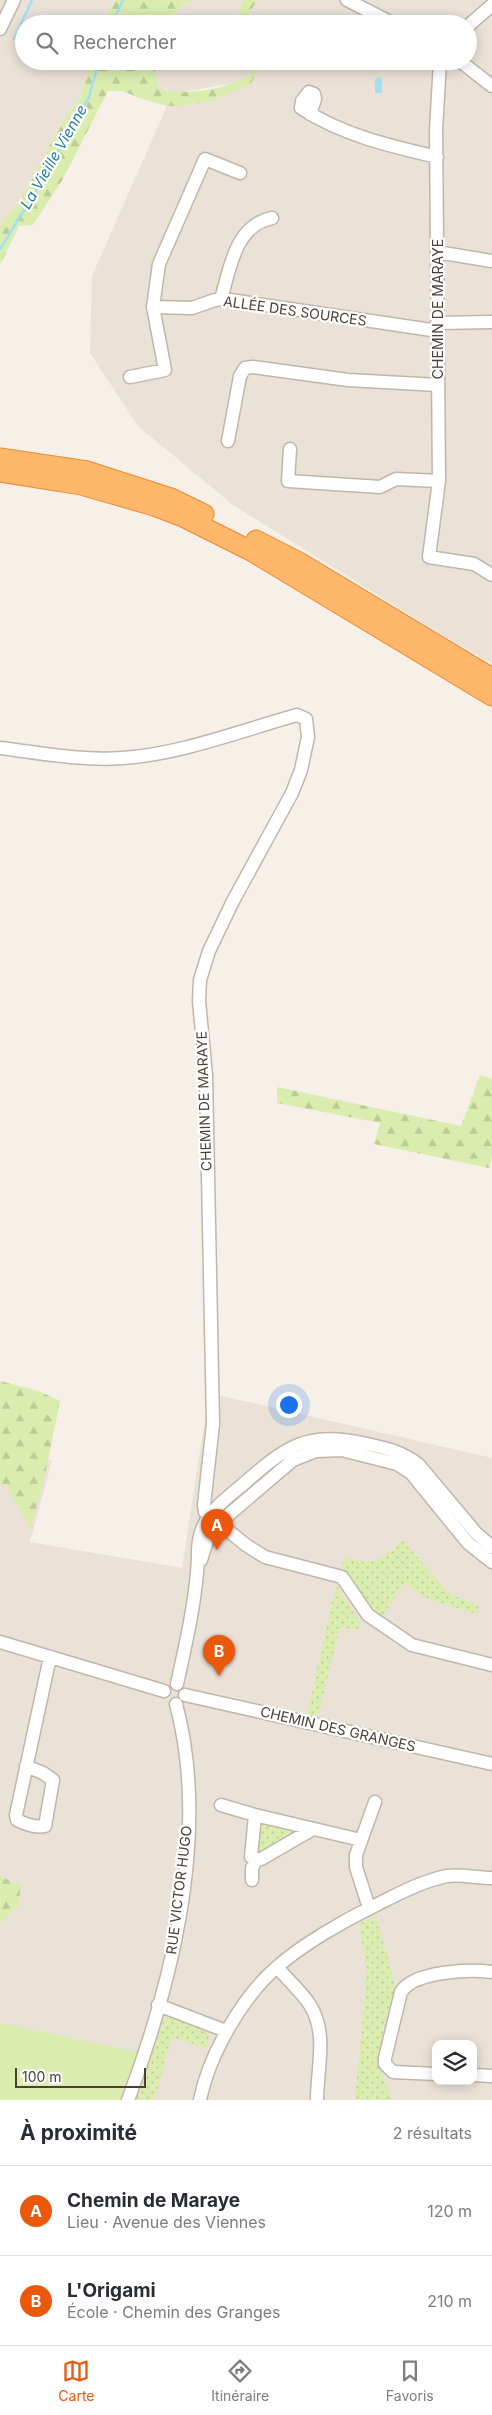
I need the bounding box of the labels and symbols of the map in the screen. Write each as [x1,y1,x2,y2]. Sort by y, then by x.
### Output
water label: La Vieille Vienne [16,101,91,212]
street label: CHEMIN DE MARAYE [429,239,446,379]
street label: ALLÉE DES SOURCES [222,292,368,329]
street label: CHEMIN DE MARAYE [193,1031,214,1171]
your location [276,1392,302,1418]
pin: A [201,1509,233,1550]
pin: B [203,1635,235,1676]
street label: CHEMIN DES GRANGES [259,1702,417,1755]
street label: RUE VICTOR HUGO [162,1825,195,1955]
scale bar [15,2065,146,2088]

